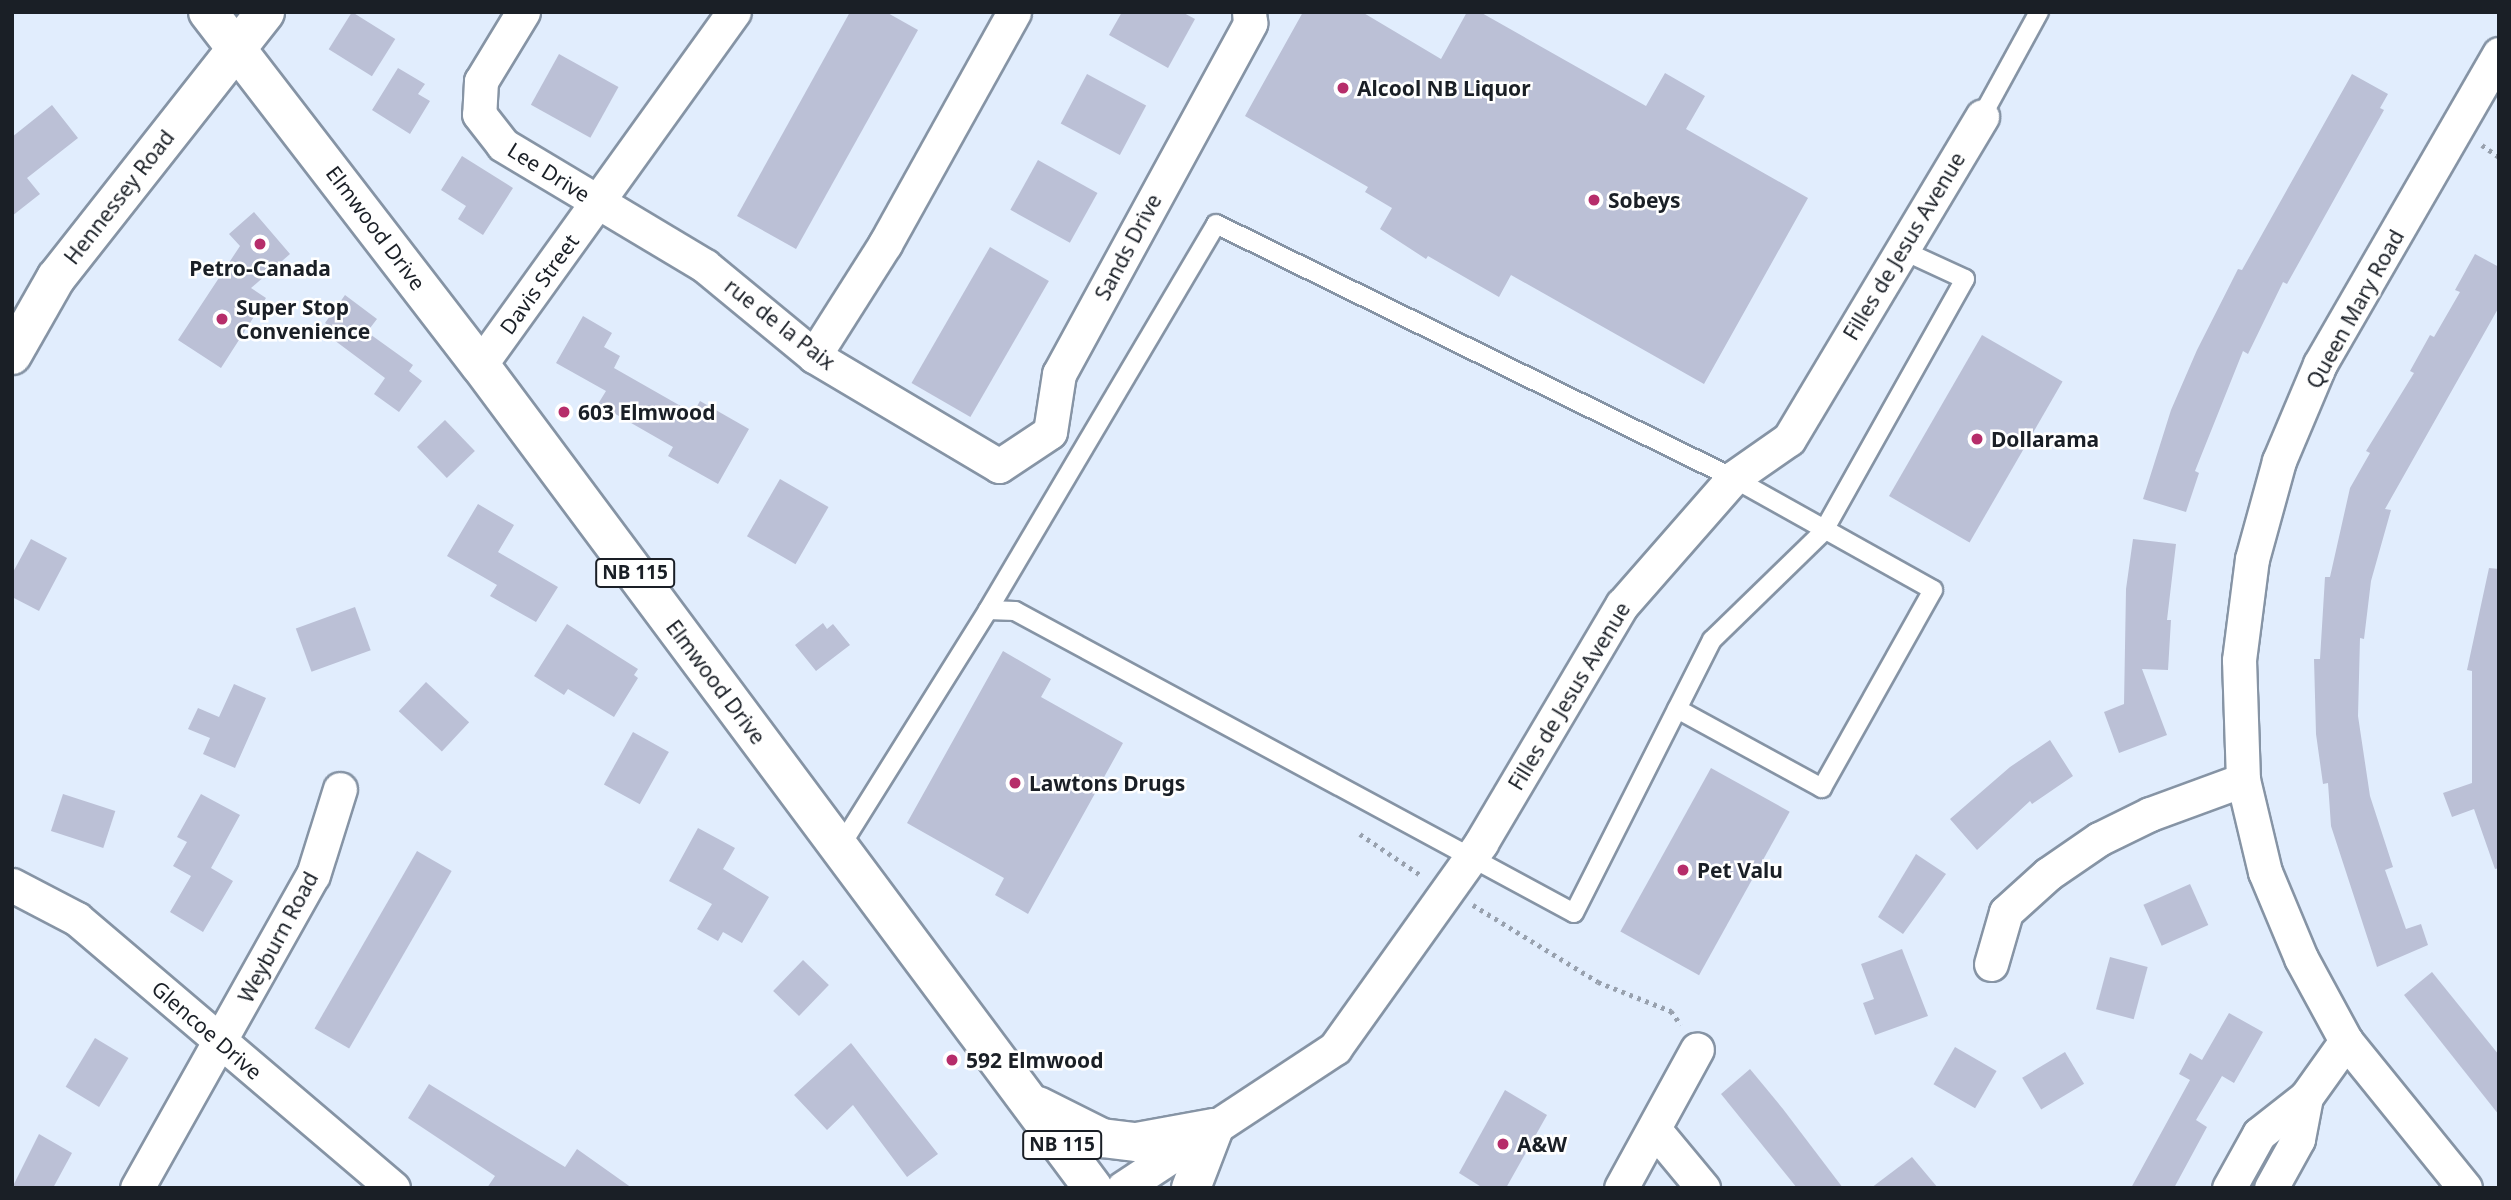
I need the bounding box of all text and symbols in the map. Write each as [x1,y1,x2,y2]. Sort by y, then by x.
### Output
place label: Alcool NB Liquor [1357,75,1531,101]
marker: Alcool NB Liquor [1335,80,1351,96]
street label: Hennessey Road [59,125,179,269]
street label: Lee Drive [503,137,595,207]
street label: Filles de Jesus Avenue [1838,148,1970,344]
street label: Elmwood Drive [321,161,431,295]
place label: Sobeys [1608,187,1681,213]
street label: Sands Drive [1089,190,1167,304]
marker: Sobeys [1586,192,1602,208]
street label: Queen Mary Road [2301,225,2409,393]
street label: Davis Street [494,229,584,339]
marker: Petro-Canada [252,236,268,252]
place label: Petro-Canada [189,255,331,281]
street label: rue de la Paix [720,273,840,375]
place label: Super Stop Convenience [236,294,370,344]
marker: Super Stop Convenience [214,311,230,327]
place label: 603 Elmwood [578,399,715,425]
marker: 603 Elmwood [556,404,572,420]
place label: Dollarama [1991,426,2099,452]
marker: Dollarama [1969,431,1985,447]
road number: NB 115 [595,558,675,588]
street label: Filles de Jesus Avenue [1503,598,1635,794]
street label: Elmwood Drive [661,615,771,749]
place label: Lawtons Drugs [1029,770,1185,796]
marker: Lawtons Drugs [1007,775,1023,791]
place label: Pet Valu [1697,857,1783,883]
marker: Pet Valu [1675,862,1691,878]
street label: Weyburn Road [233,867,323,1007]
street label: Glencoe Drive [147,975,267,1085]
place label: 592 Elmwood [966,1047,1103,1073]
marker: 592 Elmwood [944,1052,960,1068]
road number: NB 115 [1022,1130,1102,1161]
place label: A&W [1517,1131,1567,1157]
marker: A&W [1495,1136,1511,1152]

